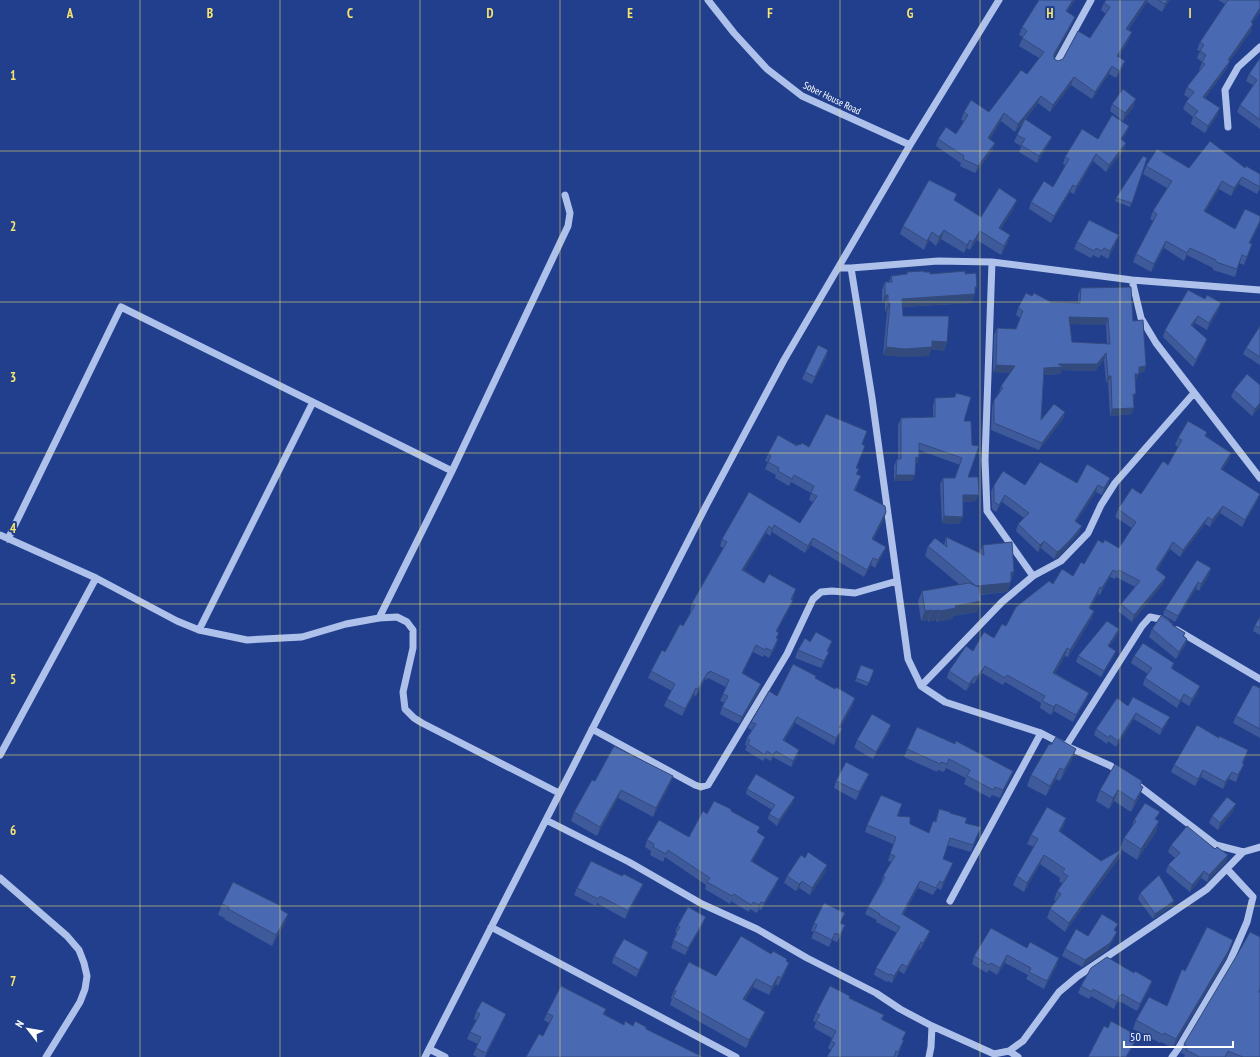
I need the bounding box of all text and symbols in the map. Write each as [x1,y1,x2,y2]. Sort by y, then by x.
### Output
text: A [66,5,74,22]
text: B [207,5,213,22]
text: C [347,5,353,22]
text: D [487,5,494,22]
text: E [627,5,633,22]
text: F [767,5,773,22]
text: G [907,5,914,22]
text: H [1047,5,1054,22]
text: I [1188,5,1192,22]
text: 1 [10,67,16,84]
street label: Sober House Road [801,78,863,118]
text: 2 [10,218,16,235]
text: 3 [10,369,16,386]
text: 4 [10,520,17,537]
text: 5 [10,671,16,688]
text: 6 [10,822,16,839]
text: 7 [10,973,16,990]
north arrow [8,1009,48,1049]
text: N [12,1018,27,1030]
scale bar [1124,1023,1233,1049]
text: 50 m [1130,1029,1151,1044]

